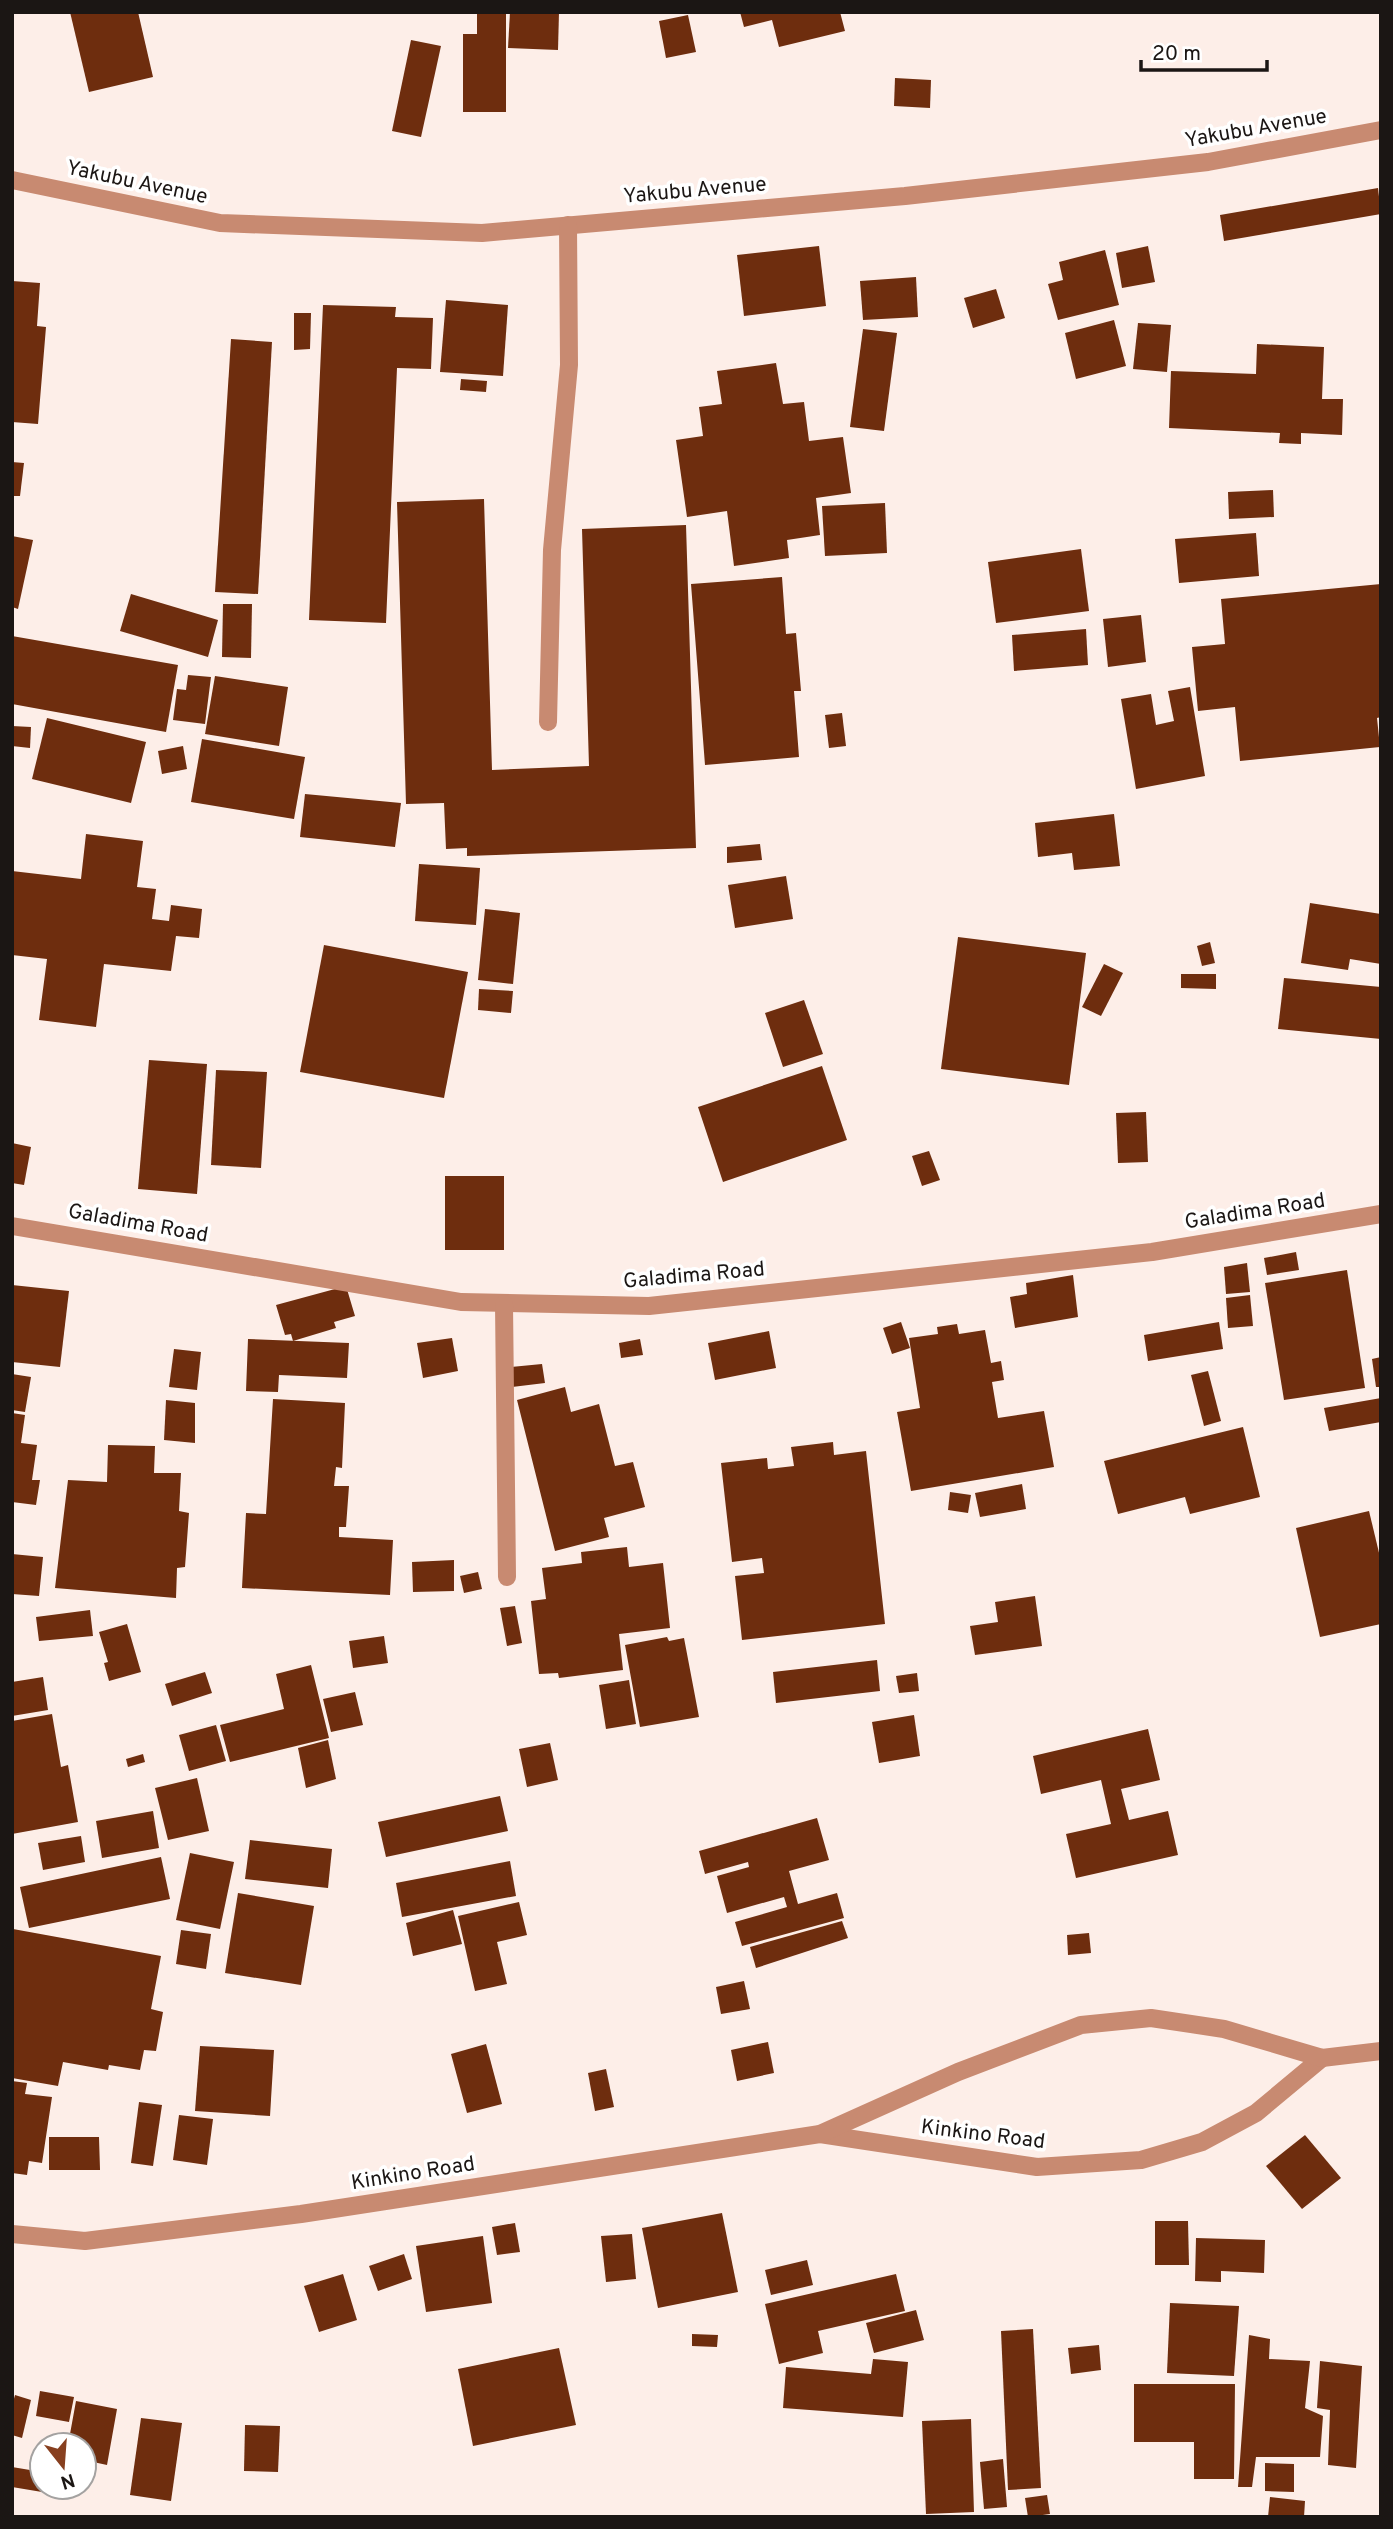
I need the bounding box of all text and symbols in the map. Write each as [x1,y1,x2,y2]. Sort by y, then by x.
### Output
scale bar [1141,28,1267,72]
text: 20 m [1152,41,1201,68]
street label: Yakubu Avenue [1183,103,1329,155]
street label: Yakubu Avenue [64,155,210,211]
street label: Yakubu Avenue [622,171,768,211]
street label: Galadima Road [1183,1188,1327,1236]
street label: Galadima Road [66,1198,210,1250]
street label: Galadima Road [622,1256,766,1296]
street label: Kinkino Road [919,2114,1047,2156]
street label: Kinkino Road [349,2151,477,2197]
north arrow [28,2431,98,2501]
text: N [57,2467,77,2494]

